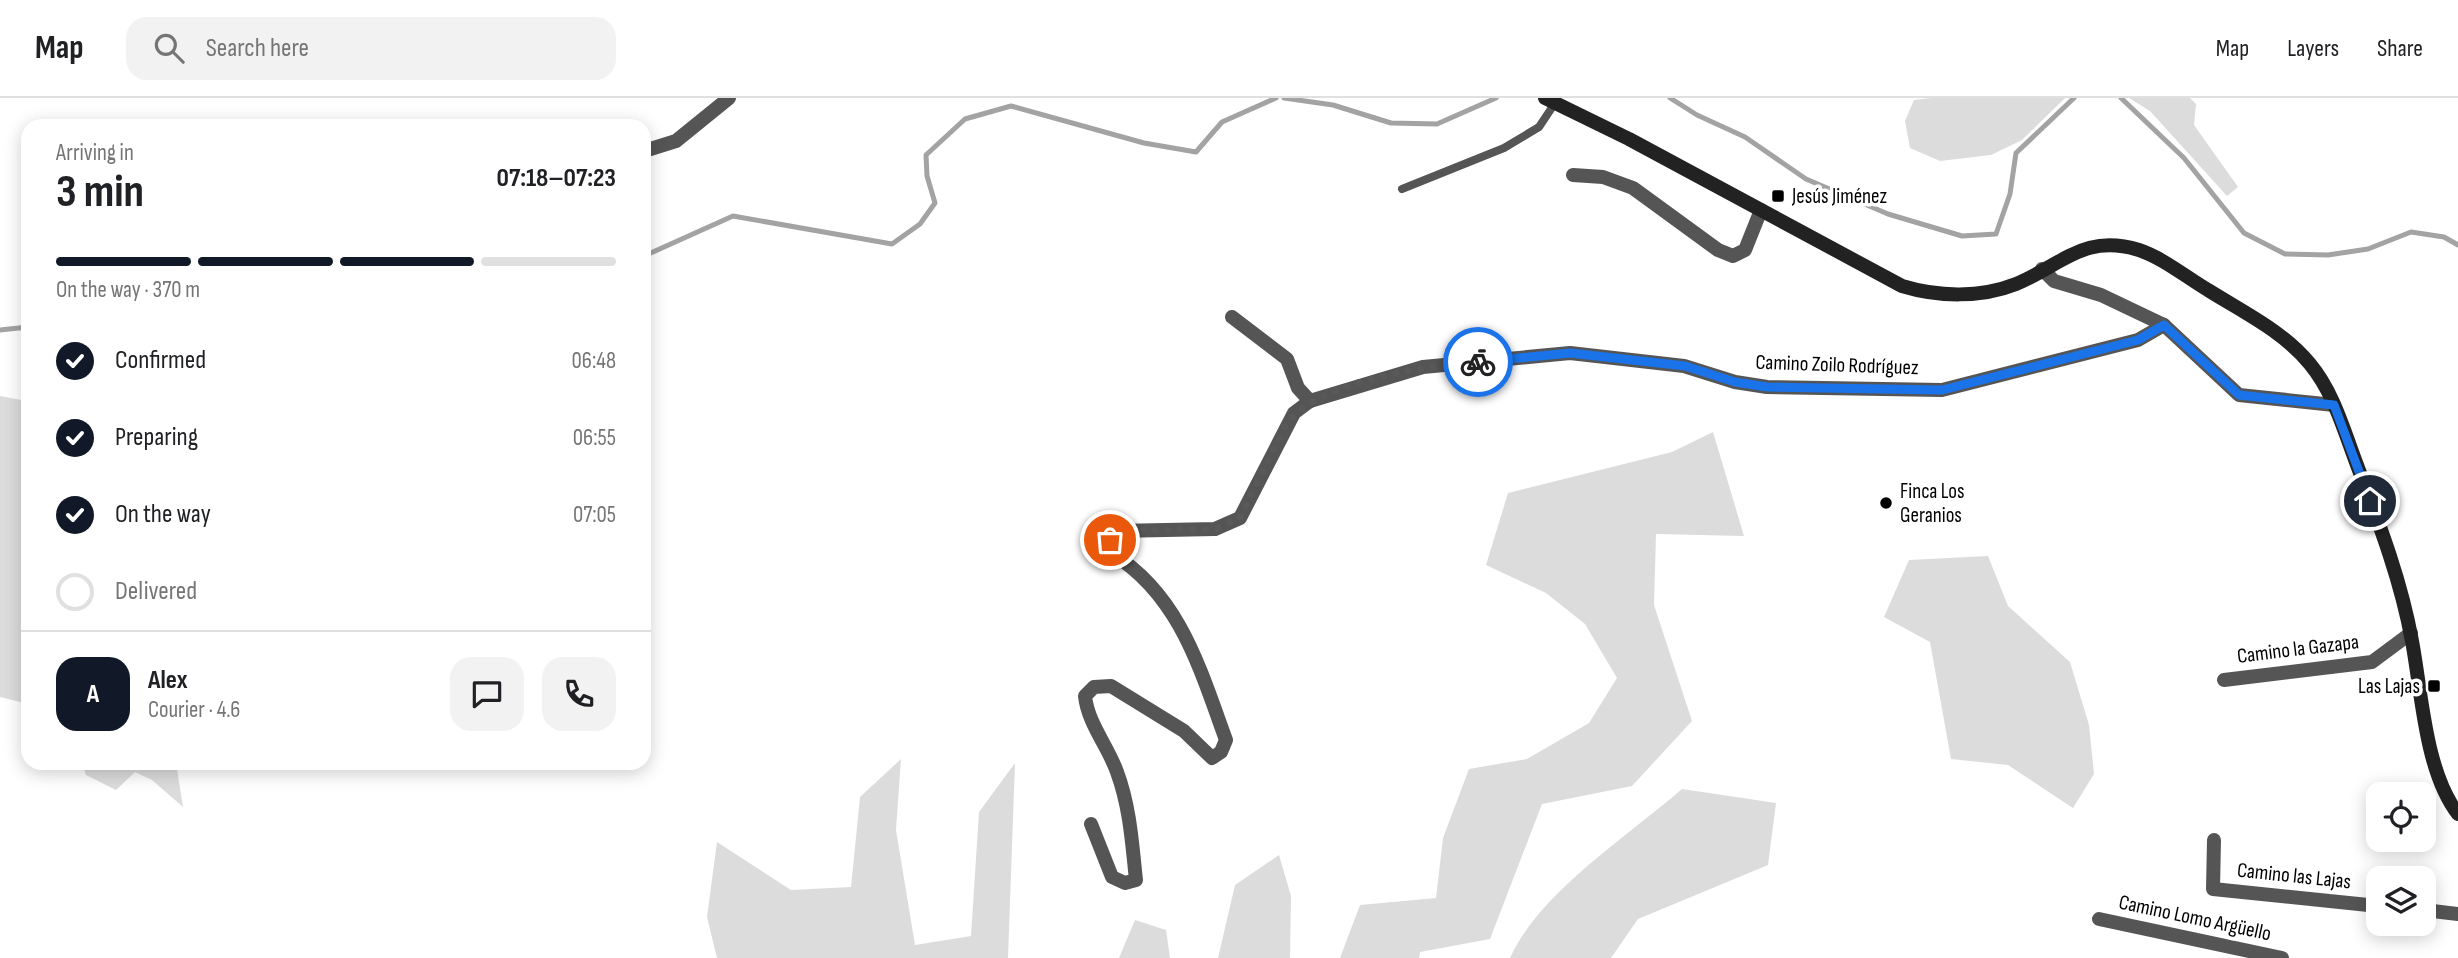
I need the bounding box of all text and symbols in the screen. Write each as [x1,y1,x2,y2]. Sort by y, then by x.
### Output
search box [126,17,616,80]
text: Map [35,28,84,68]
icon: search [150,29,188,67]
text: Search here [206,33,309,64]
text: Map [2216,34,2249,63]
text: Layers [2287,34,2339,63]
text: Share [2377,34,2423,63]
text: Arriving in [56,139,134,167]
text: 07:18–07:23 [497,163,616,194]
text: 3 min [56,165,144,220]
place label: Jesús Jiménez [1791,184,1888,209]
marker: Jesús Jiménez [1770,188,1786,204]
text: On the way · 370 m [56,276,200,304]
courier [1443,327,1513,397]
icon: check [56,342,94,380]
icon: bike [1459,343,1497,381]
text: Confirmed [115,345,206,376]
text: 06:48 [572,347,616,375]
street label: Camino Zoilo Rodríguez [1755,350,1919,380]
icon: check [56,419,94,457]
text: Preparing [115,422,198,453]
text: 06:55 [573,424,616,452]
pin [2340,471,2400,531]
place label: Finca Los Geranios [1900,479,1965,528]
icon: home [2351,482,2389,520]
marker: Finca Los Geranios [1878,495,1894,511]
icon: check [56,496,94,534]
text: On the way [115,499,211,530]
text: 07:05 [573,501,616,529]
pin [1080,510,1140,570]
icon: bag [1091,521,1129,559]
text: Delivered [115,576,197,607]
street label: Camino la Gazapa [2236,629,2360,669]
button: chat [450,657,524,731]
button: phone [542,657,616,731]
text: Alex [148,665,188,696]
place label: Las Lajas [2358,674,2420,699]
marker: Las Lajas [2426,678,2442,694]
text: A [87,679,99,710]
text: Courier · 4.6 [148,696,240,724]
map controls [2366,782,2436,936]
button: locate [2366,782,2436,852]
street label: Camino las Lajas [2236,858,2352,894]
button: layers [2366,866,2436,936]
street label: Camino Lomo Argüello [2117,890,2273,946]

